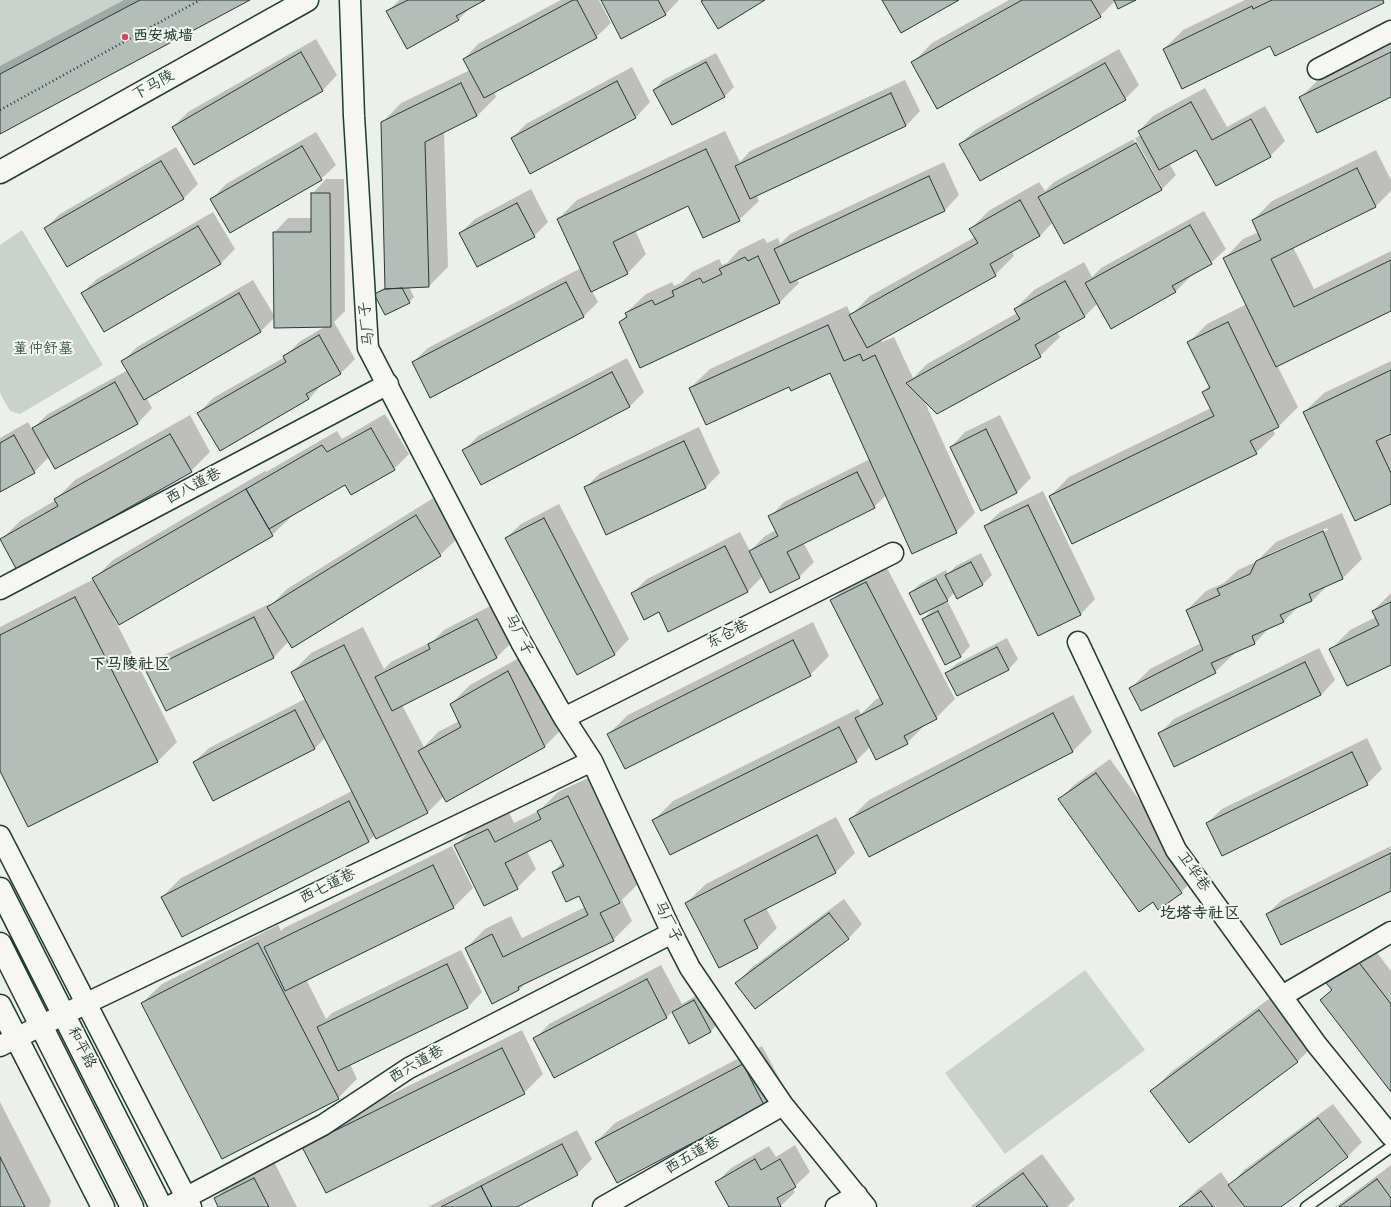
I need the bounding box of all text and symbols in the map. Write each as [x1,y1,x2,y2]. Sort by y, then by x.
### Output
place label: 西安城墙 [133,28,193,46]
marker: 西安城墙 [120,32,130,42]
street label: 下马陵 [130,67,178,105]
street label: 马厂子 [357,301,379,347]
park label: 董仲舒墓 [13,341,73,359]
street label: 西八道巷 [163,465,225,509]
street label: 马厂子 [499,611,537,659]
street label: 东仓巷 [704,617,752,653]
district label: 下马陵社区 [90,656,170,676]
street label: 卫华巷 [1173,848,1213,896]
street label: 西七道巷 [297,866,359,908]
street label: 马厂子 [649,898,685,946]
district label: 圪塔寺社区 [1160,905,1240,925]
street label: 和平路 [63,1024,99,1072]
street label: 西六道巷 [387,1042,447,1088]
street label: 西五道巷 [663,1133,723,1179]

